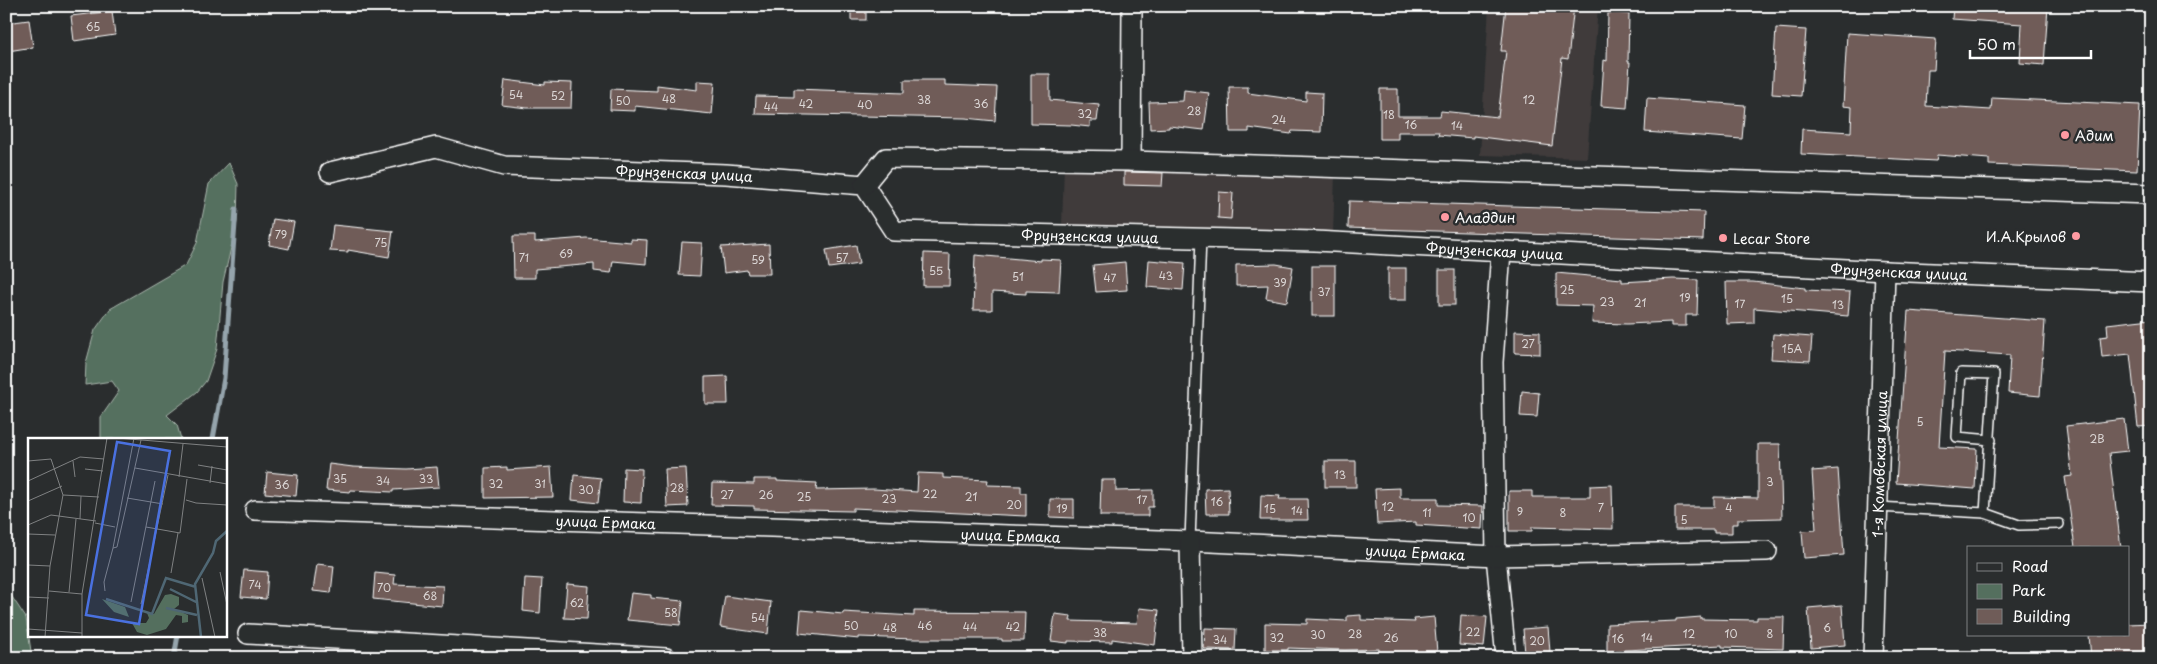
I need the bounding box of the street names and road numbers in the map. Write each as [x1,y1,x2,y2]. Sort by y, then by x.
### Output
street label: Фрунзенская улица [615,160,754,187]
street label: Фрунзенская улица [1021,224,1159,248]
street label: Фрунзенская улица [1426,236,1564,265]
street label: Фрунзенская улица [1830,258,1968,285]
street label: 1-я Комовская улица [1866,390,1892,538]
street label: улица Ермака [555,509,656,534]
street label: улица Ермака [960,523,1061,547]
street label: улица Ермака [1365,539,1466,565]

